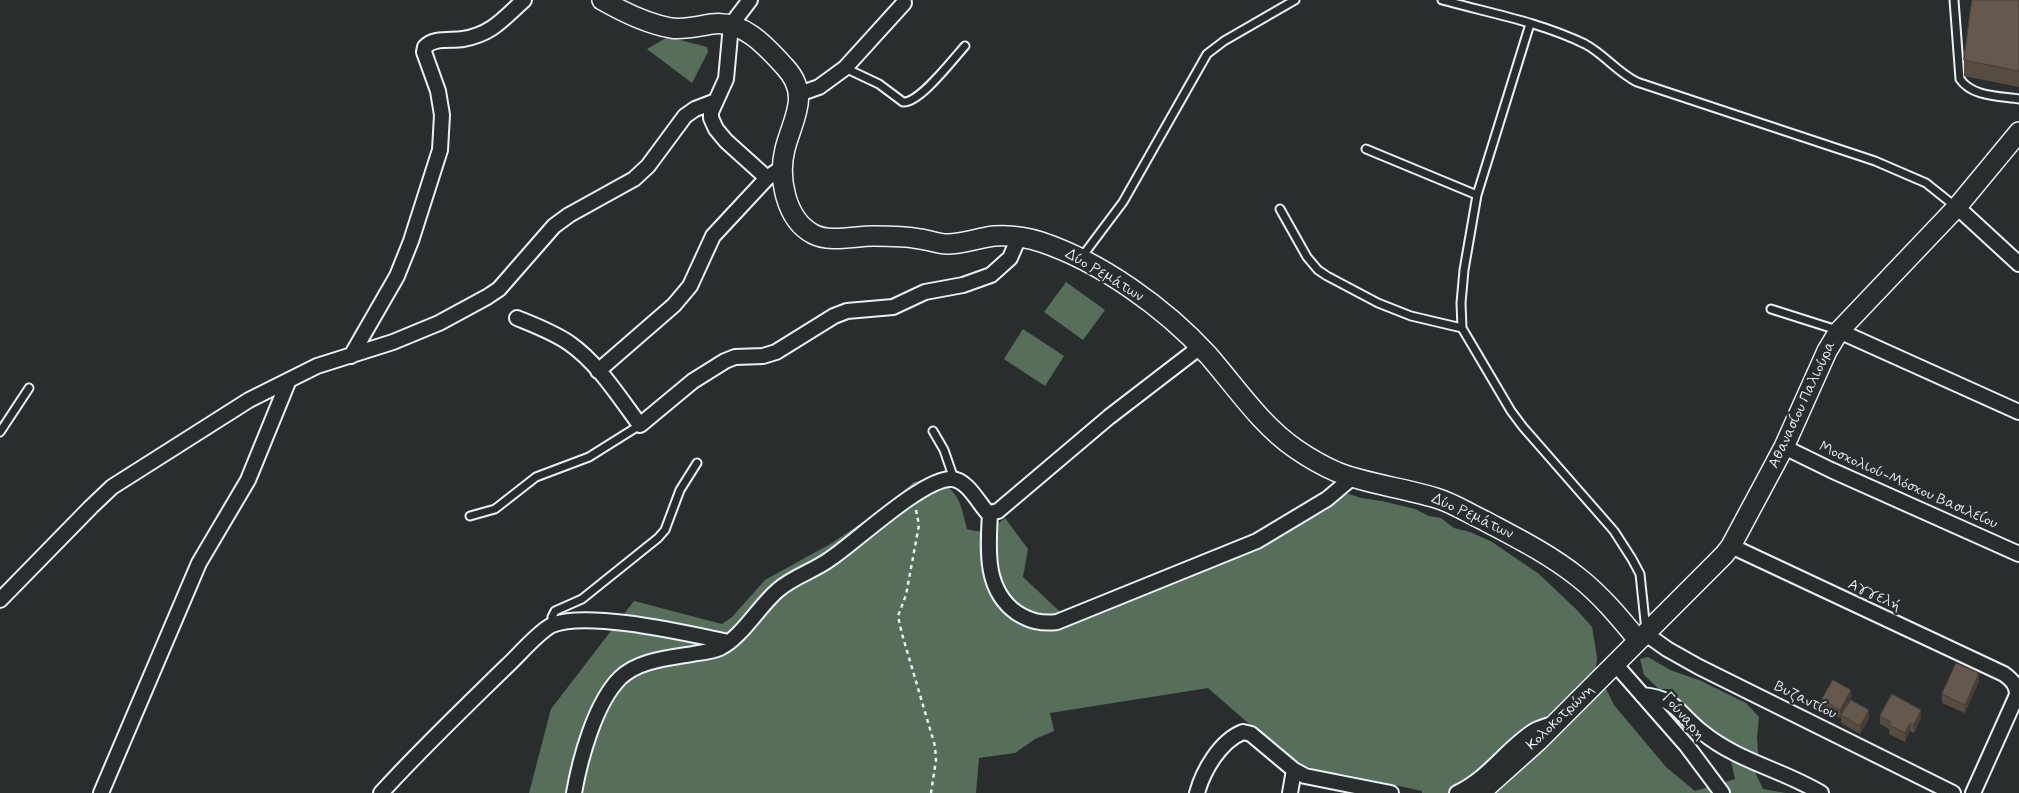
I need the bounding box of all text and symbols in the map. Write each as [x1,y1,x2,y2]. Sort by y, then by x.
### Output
street label: Δύο Ρεμάτων [1062,246,1146,306]
street label: Αθανασίου Παλιούρα [1766,338,1840,472]
street label: Mοσχολιού-Μόσχου Βασιλείου [1816,438,2000,534]
street label: Δύο Ρεμάτων [1428,490,1516,544]
street label: Αγγελή [1845,576,1903,616]
street label: Βυζαντίου [1771,678,1839,724]
street label: Κολοκοτρώνη [1523,681,1599,755]
street label: Γούναρη [1658,690,1708,744]

